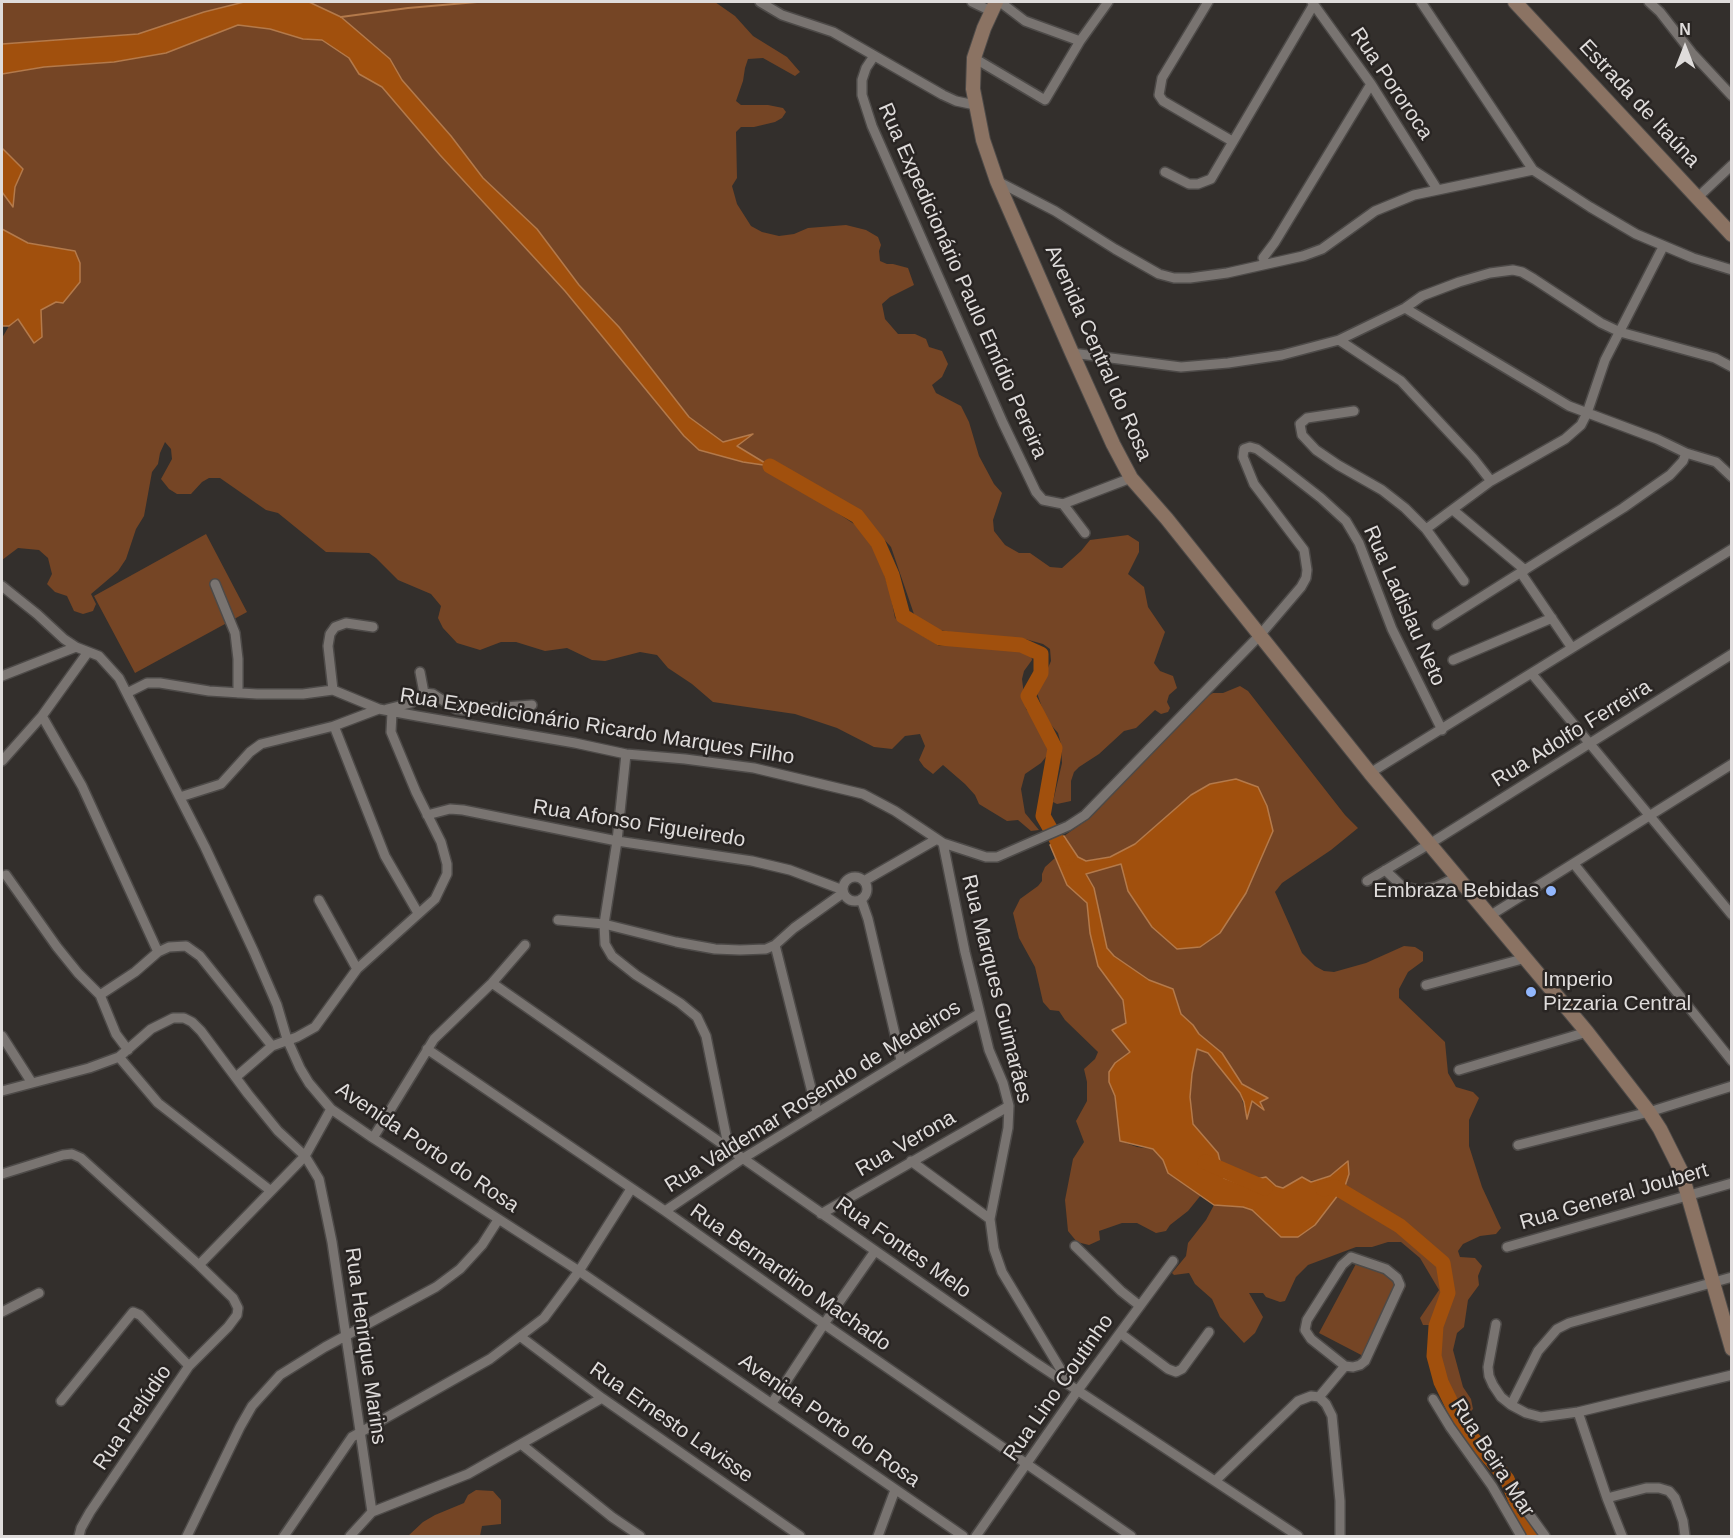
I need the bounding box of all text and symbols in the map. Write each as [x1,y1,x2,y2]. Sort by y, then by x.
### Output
north arrow [1655,18,1715,78]
text: N [1679,21,1691,38]
street label: Rua Pororoca [1344,23,1438,145]
street label: Estrada de Itaúna [1573,35,1705,173]
street label: Rua Expedicionário Paulo Emídio Pereira [872,99,1052,463]
street label: Avenida Central do Rosa [1039,241,1157,465]
street label: Rua Ladislau Neto [1357,522,1451,690]
street label: Rua Adolfo Ferreira [1488,675,1656,793]
street label: Rua Expedicionário Ricardo Marques Filho [398,683,796,771]
street label: Rua Afonso Figueiredo [531,795,747,853]
street label: Rua Marques Guimarães [955,872,1037,1106]
place label: Embraza Bebidas [1373,878,1539,904]
marker: Embraza Bebidas [1544,884,1558,898]
place label: Imperio Pizzaria Central [1543,967,1691,1017]
marker: Imperio Pizzaria Central [1524,985,1538,999]
street label: Rua Valdemar Rosendo de Medeiros [660,995,966,1199]
street label: Avenida Porto do Rosa [331,1077,523,1219]
street label: Rua Verona [852,1105,960,1183]
street label: Rua General Joubert [1517,1158,1711,1236]
street label: Rua Fontes Melo [830,1192,976,1304]
street label: Rua Bernardino Machado [685,1199,895,1357]
street label: Rua Henrique Marins [339,1246,391,1446]
street label: Rua Lino Coutinho [999,1310,1119,1466]
street label: Avenida Porto do Rosa [733,1349,925,1493]
street label: Rua Ernesto Lavisse [584,1357,758,1489]
street label: Rua Prelúdio [89,1361,177,1475]
street label: Rua Beira Mar [1445,1394,1539,1522]

